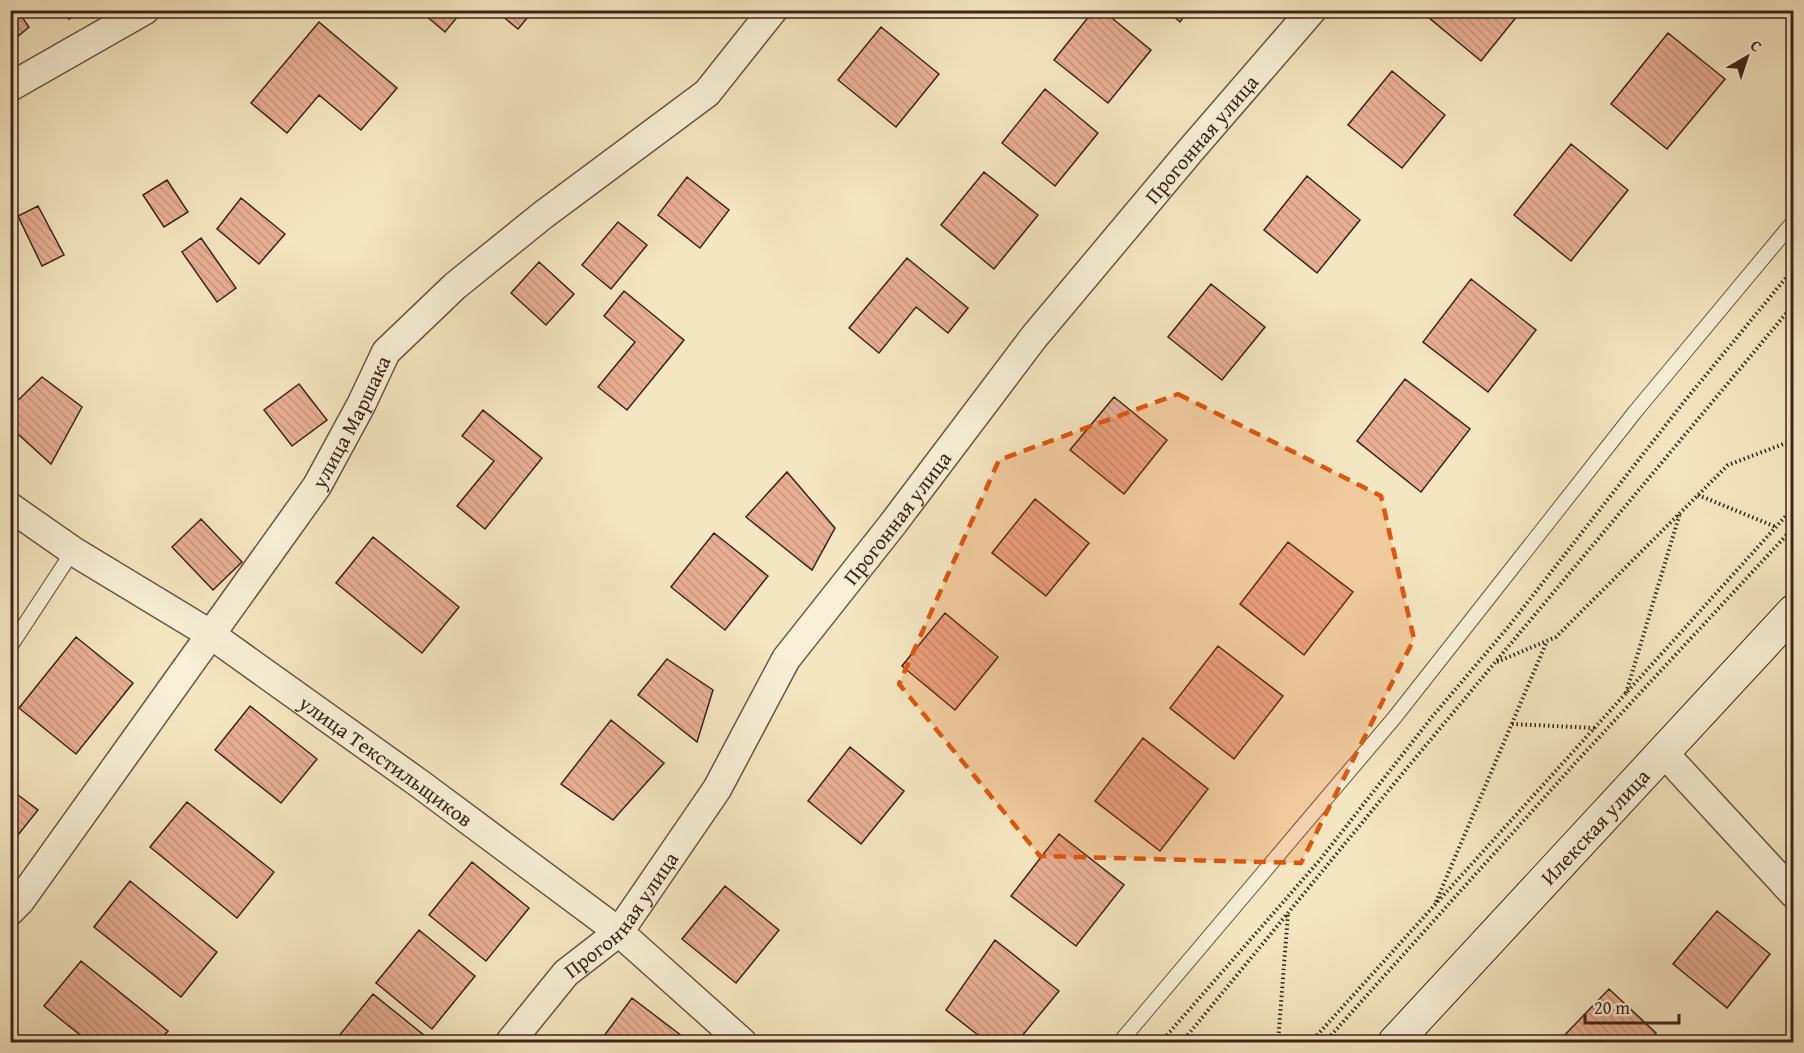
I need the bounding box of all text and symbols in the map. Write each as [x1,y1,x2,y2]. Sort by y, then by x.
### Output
north arrow [1717,27,1777,87]
text: С [1745,33,1768,58]
street label: Прогонная улица [1137,67,1265,210]
street label: улица Маршака [303,350,398,495]
street label: Прогонная улица [835,444,958,591]
street label: улица Текстильщиков [292,686,480,834]
street label: Илекская улица [1533,761,1657,891]
street label: Прогонная улица [557,845,685,985]
scale bar [1585,987,1680,1025]
text: 20 m [1594,994,1630,1021]

